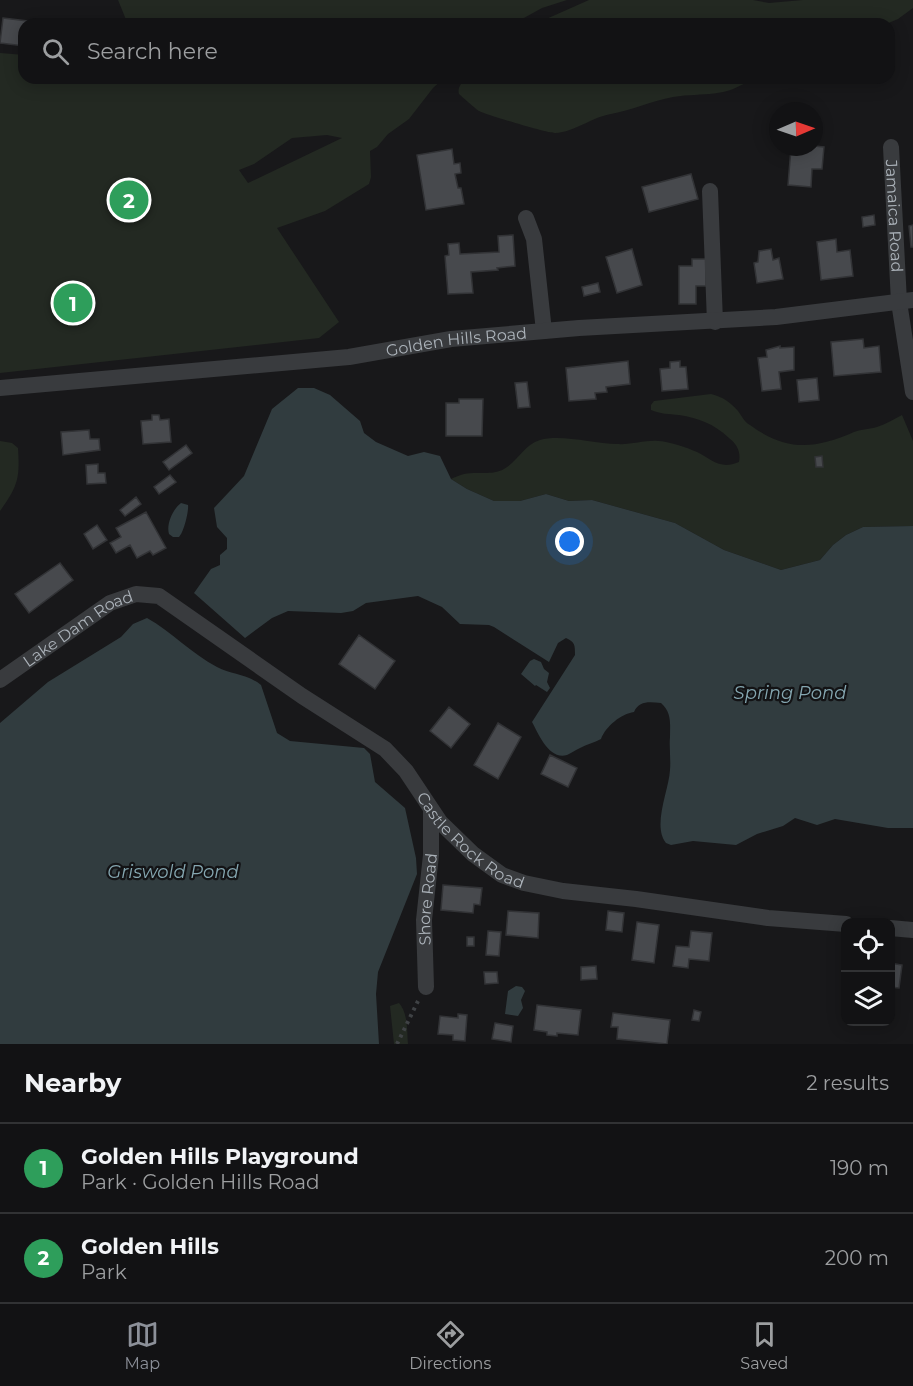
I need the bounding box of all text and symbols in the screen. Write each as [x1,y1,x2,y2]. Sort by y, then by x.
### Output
search box [18,18,895,84]
icon: search [39,35,72,68]
text: Search here [87,38,218,65]
north arrow [769,102,823,156]
street label: Jamaica Road [882,158,906,273]
pin: 2 [110,178,148,222]
pin: 1 [54,280,92,326]
street label: Golden Hills Road [384,324,528,360]
your location [555,527,584,556]
street label: Lake Dam Road [20,587,136,671]
water label: Spring Pond [734,682,847,704]
street label: Castle Rock Road [413,789,527,892]
street label: Shore Road [415,852,441,946]
water label: Griswold Pond [107,861,239,883]
map controls [841,918,895,1026]
button: locate [841,918,895,972]
button: layers [841,972,895,1026]
text: Nearby [24,1067,121,1099]
text: 2 results [806,1071,889,1095]
text: Golden Hills Playground [81,1143,359,1170]
text: 1 [40,1156,47,1180]
text: 190 m [830,1156,889,1180]
text: Park · Golden Hills Road [81,1170,320,1194]
text: Golden Hills [81,1233,219,1260]
text: 2 [38,1246,49,1270]
text: 200 m [825,1246,889,1270]
text: Park [81,1260,127,1284]
tab: Map [125,1318,160,1373]
tab: Directions [409,1318,491,1373]
tab: Saved [740,1318,788,1373]

